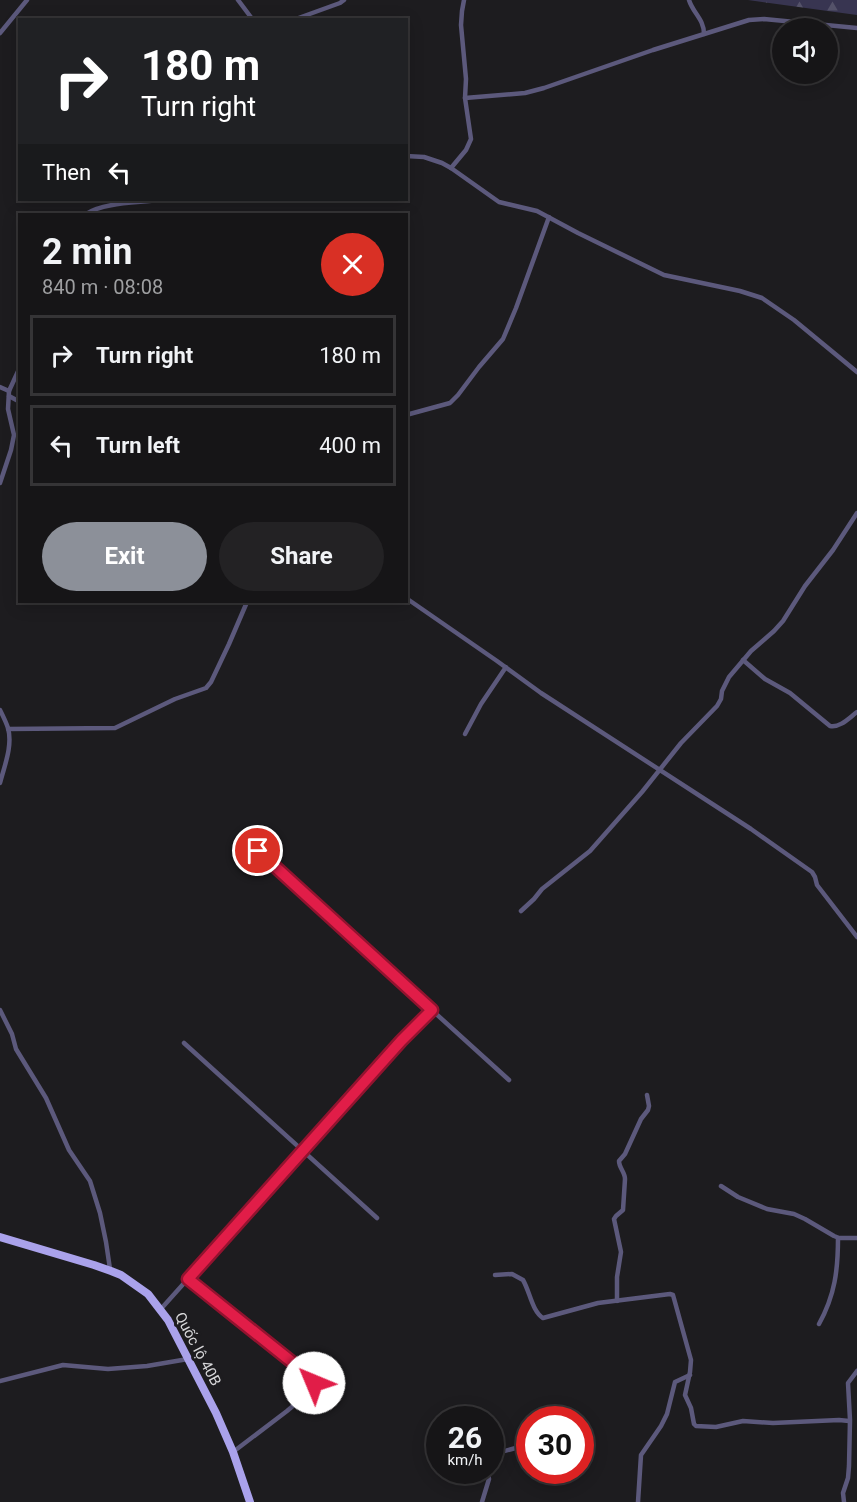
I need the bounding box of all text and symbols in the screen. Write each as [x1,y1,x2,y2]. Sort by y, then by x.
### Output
map controls [772,18,838,84]
button: sound [772,18,838,84]
text: 180 m [141,41,260,90]
icon: right [42,42,120,120]
text: Turn right [141,91,256,123]
icon: left [103,156,136,189]
text: Then [42,160,91,185]
text: 2 min [42,231,133,273]
button: close [321,233,384,296]
text: 840 m · 08:08 [42,275,163,299]
icon: right [45,339,78,372]
text: Turn right [96,343,193,368]
text: 180 m [319,343,381,368]
icon: left [45,429,78,462]
text: Turn left [96,433,180,458]
text: 400 m [319,433,381,458]
button: Exit [42,522,207,591]
button: Share [219,522,384,591]
pin [232,825,283,876]
icon: arrive [241,834,274,867]
street label: Quốc lộ 40B [171,1309,225,1389]
position arrow [282,1351,346,1415]
speed limit sign: 30 [516,1406,594,1484]
text: 26 [448,1420,482,1455]
text: km/h [447,1451,483,1469]

